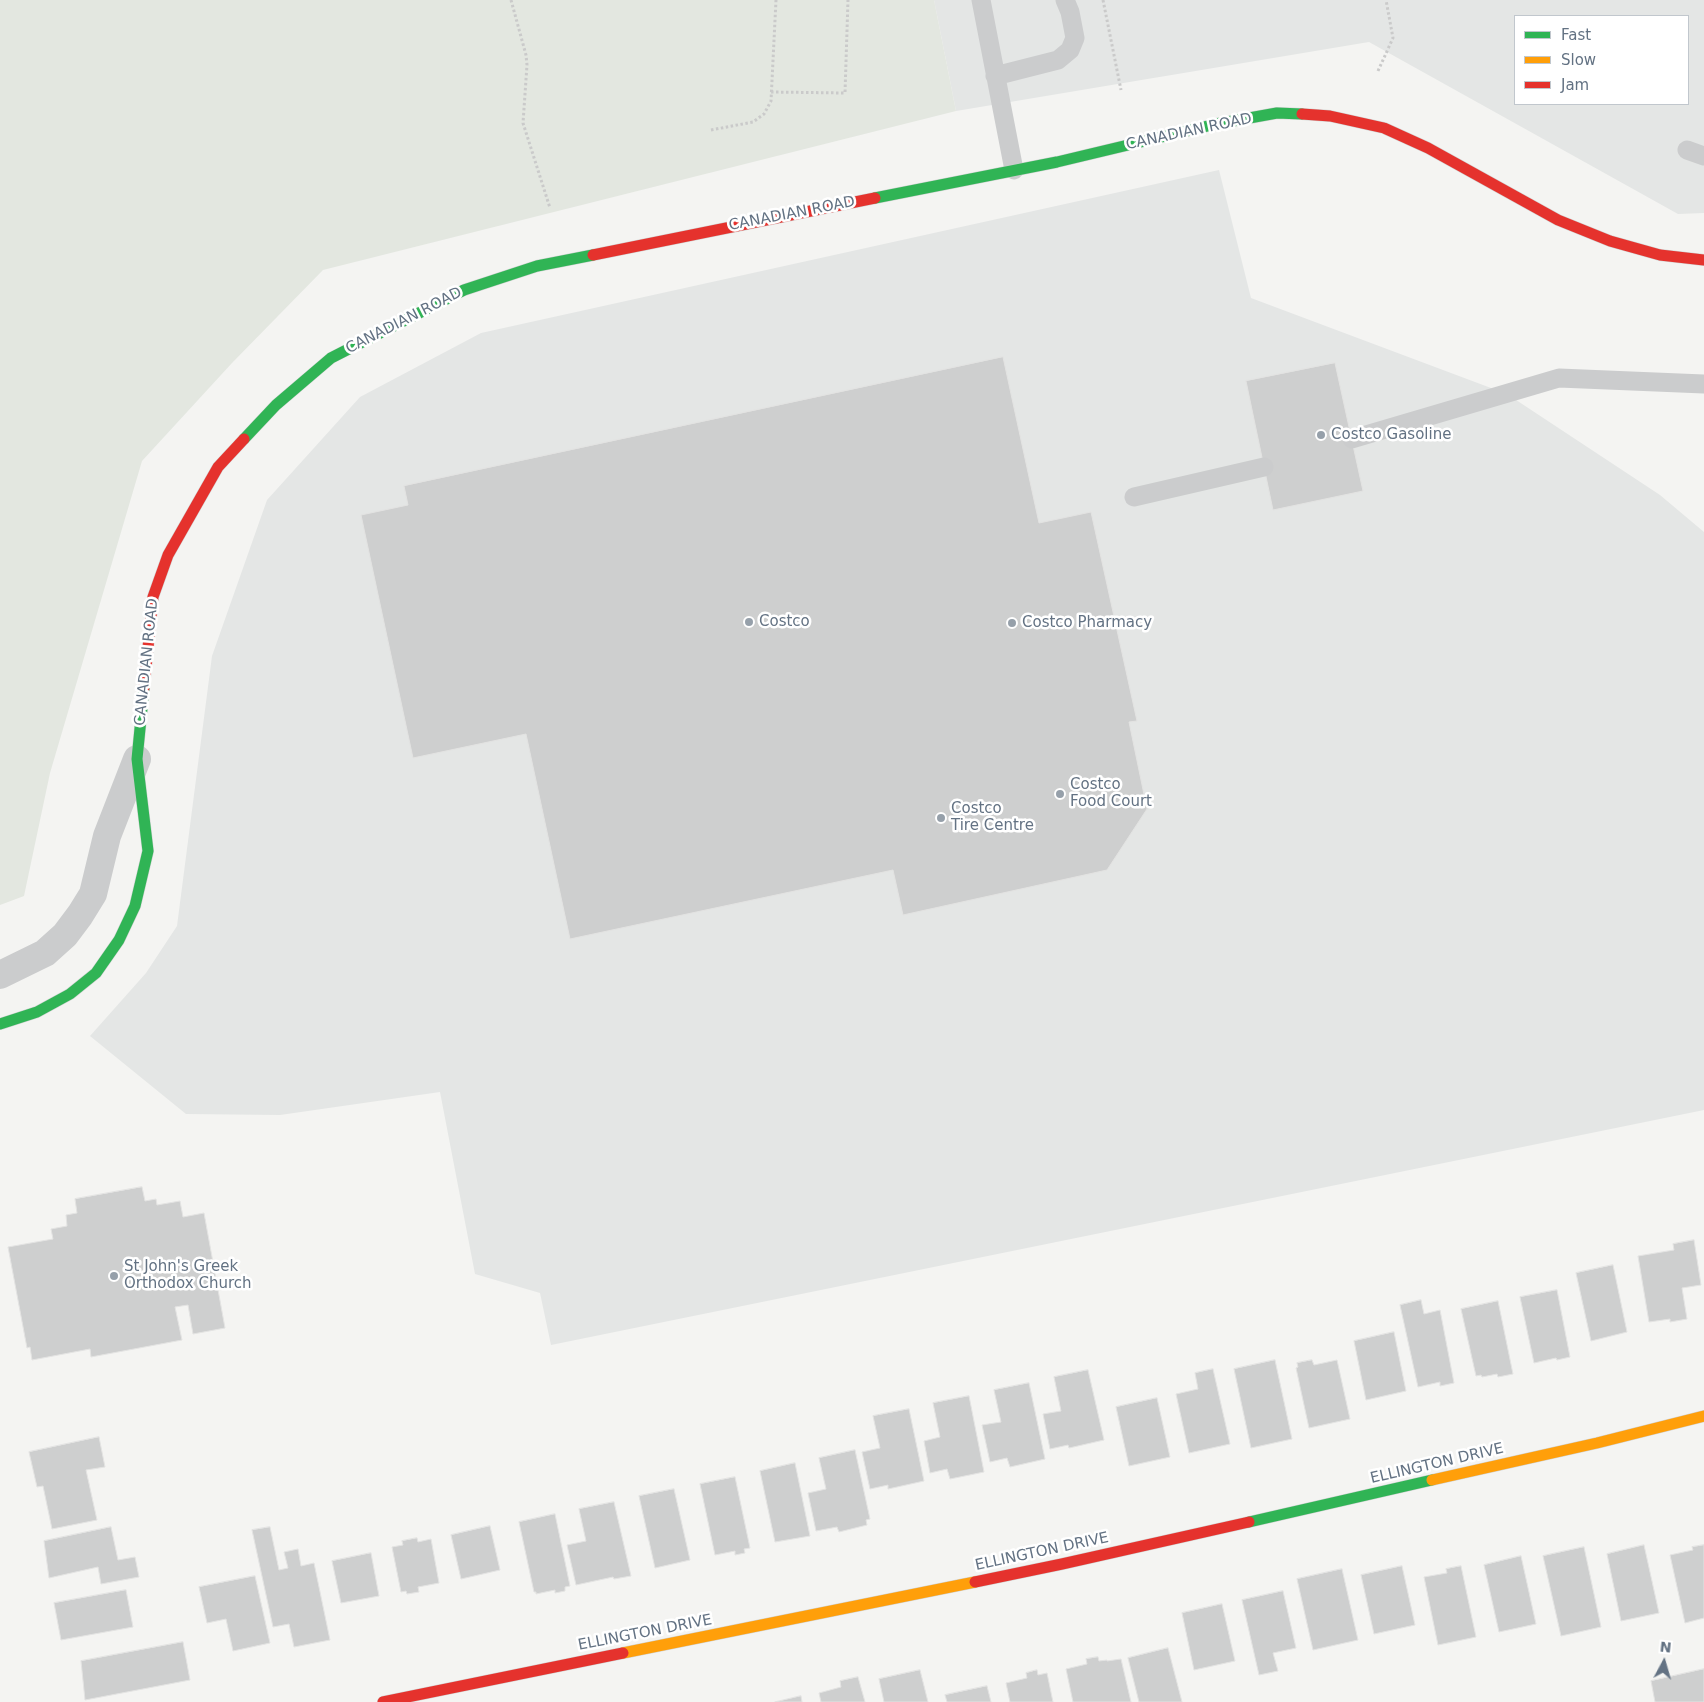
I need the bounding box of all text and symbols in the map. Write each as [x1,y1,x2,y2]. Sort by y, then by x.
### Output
legend [1514,15,1689,105]
text: Fast [1561,26,1591,44]
text: Slow [1561,51,1596,69]
text: Jam [1561,76,1589,94]
street label: CANADIAN ROAD [1124,110,1254,154]
street label: CANADIAN ROAD [727,193,857,235]
street label: CANADIAN ROAD [343,284,465,358]
place label: Costco Gasoline [1331,426,1451,444]
marker: Costco Gasoline [1315,429,1327,441]
street label: CANADIAN ROAD [131,597,163,727]
place label: Costco [759,613,810,631]
place label: Costco Pharmacy [1022,614,1152,632]
marker: Costco [743,616,755,628]
marker: Costco Pharmacy [1006,617,1018,629]
place label: Costco Food Court [1070,776,1152,811]
marker: Costco Food Court [1054,788,1066,800]
place label: Costco Tire Centre [951,800,1034,835]
marker: Costco Tire Centre [935,812,947,824]
place label: St John's Greek Orthodox Church [124,1258,252,1293]
marker: St John's Greek Orthodox Church [108,1270,120,1282]
street label: ELLINGTON DRIVE [1369,1440,1505,1488]
street label: ELLINGTON DRIVE [974,1529,1110,1575]
street label: ELLINGTON DRIVE [577,1611,713,1655]
north arrow [1639,1637,1689,1687]
text: N [1659,1639,1672,1656]

